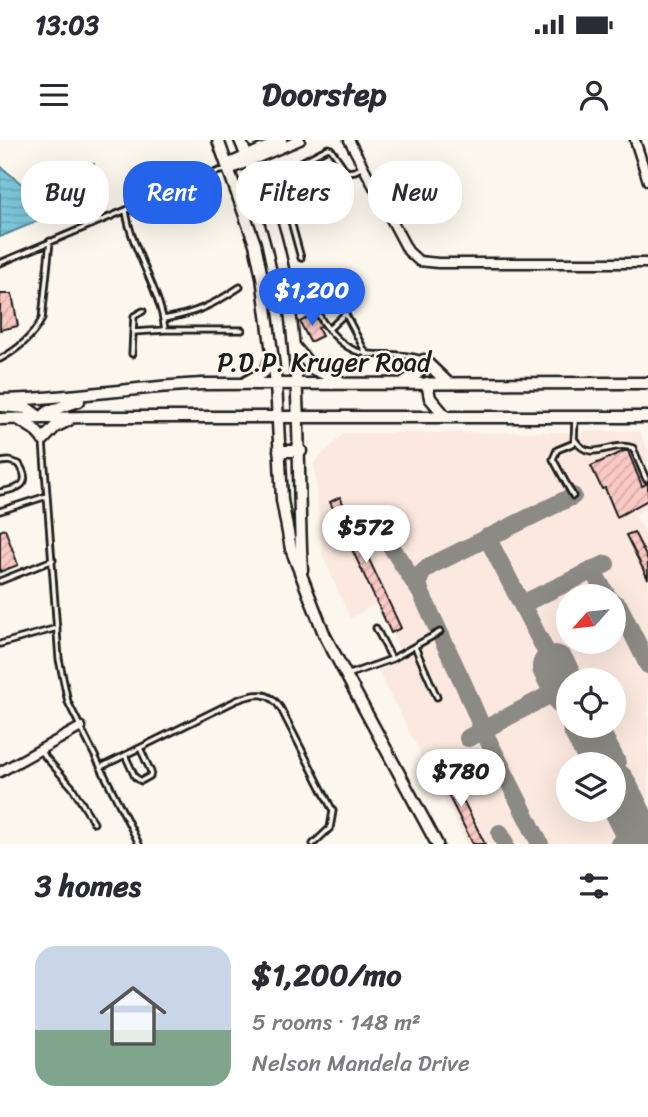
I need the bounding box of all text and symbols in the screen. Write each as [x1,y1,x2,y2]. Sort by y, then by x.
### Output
text: 13:03 [35,2,99,48]
text: Doorstep [262,66,386,123]
icon: menu [35,76,73,114]
icon: person [575,76,613,114]
chip: Buy [21,161,109,224]
chip: Rent [123,161,222,224]
chip: Filters [236,161,354,224]
chip: New [368,161,462,224]
pin: $1,200 [255,268,369,328]
text: $1,200 [275,270,349,311]
street label: P.D.P. Kruger Road [217,339,433,385]
pin: $572 [325,506,407,565]
text: $572 [338,507,394,548]
north arrow [556,584,626,654]
map controls [556,584,626,822]
button: locate [556,668,626,738]
pin: $780 [420,750,502,809]
text: $780 [432,751,490,792]
button: layers [556,752,626,822]
text: 3 homes [35,859,141,913]
icon: filters [575,867,613,905]
text: $1,200/mo [252,948,402,1002]
icon: home [91,974,175,1058]
text: 5 rooms · 148 m² [252,1002,421,1043]
text: Nelson Mandela Drive [252,1043,470,1084]

